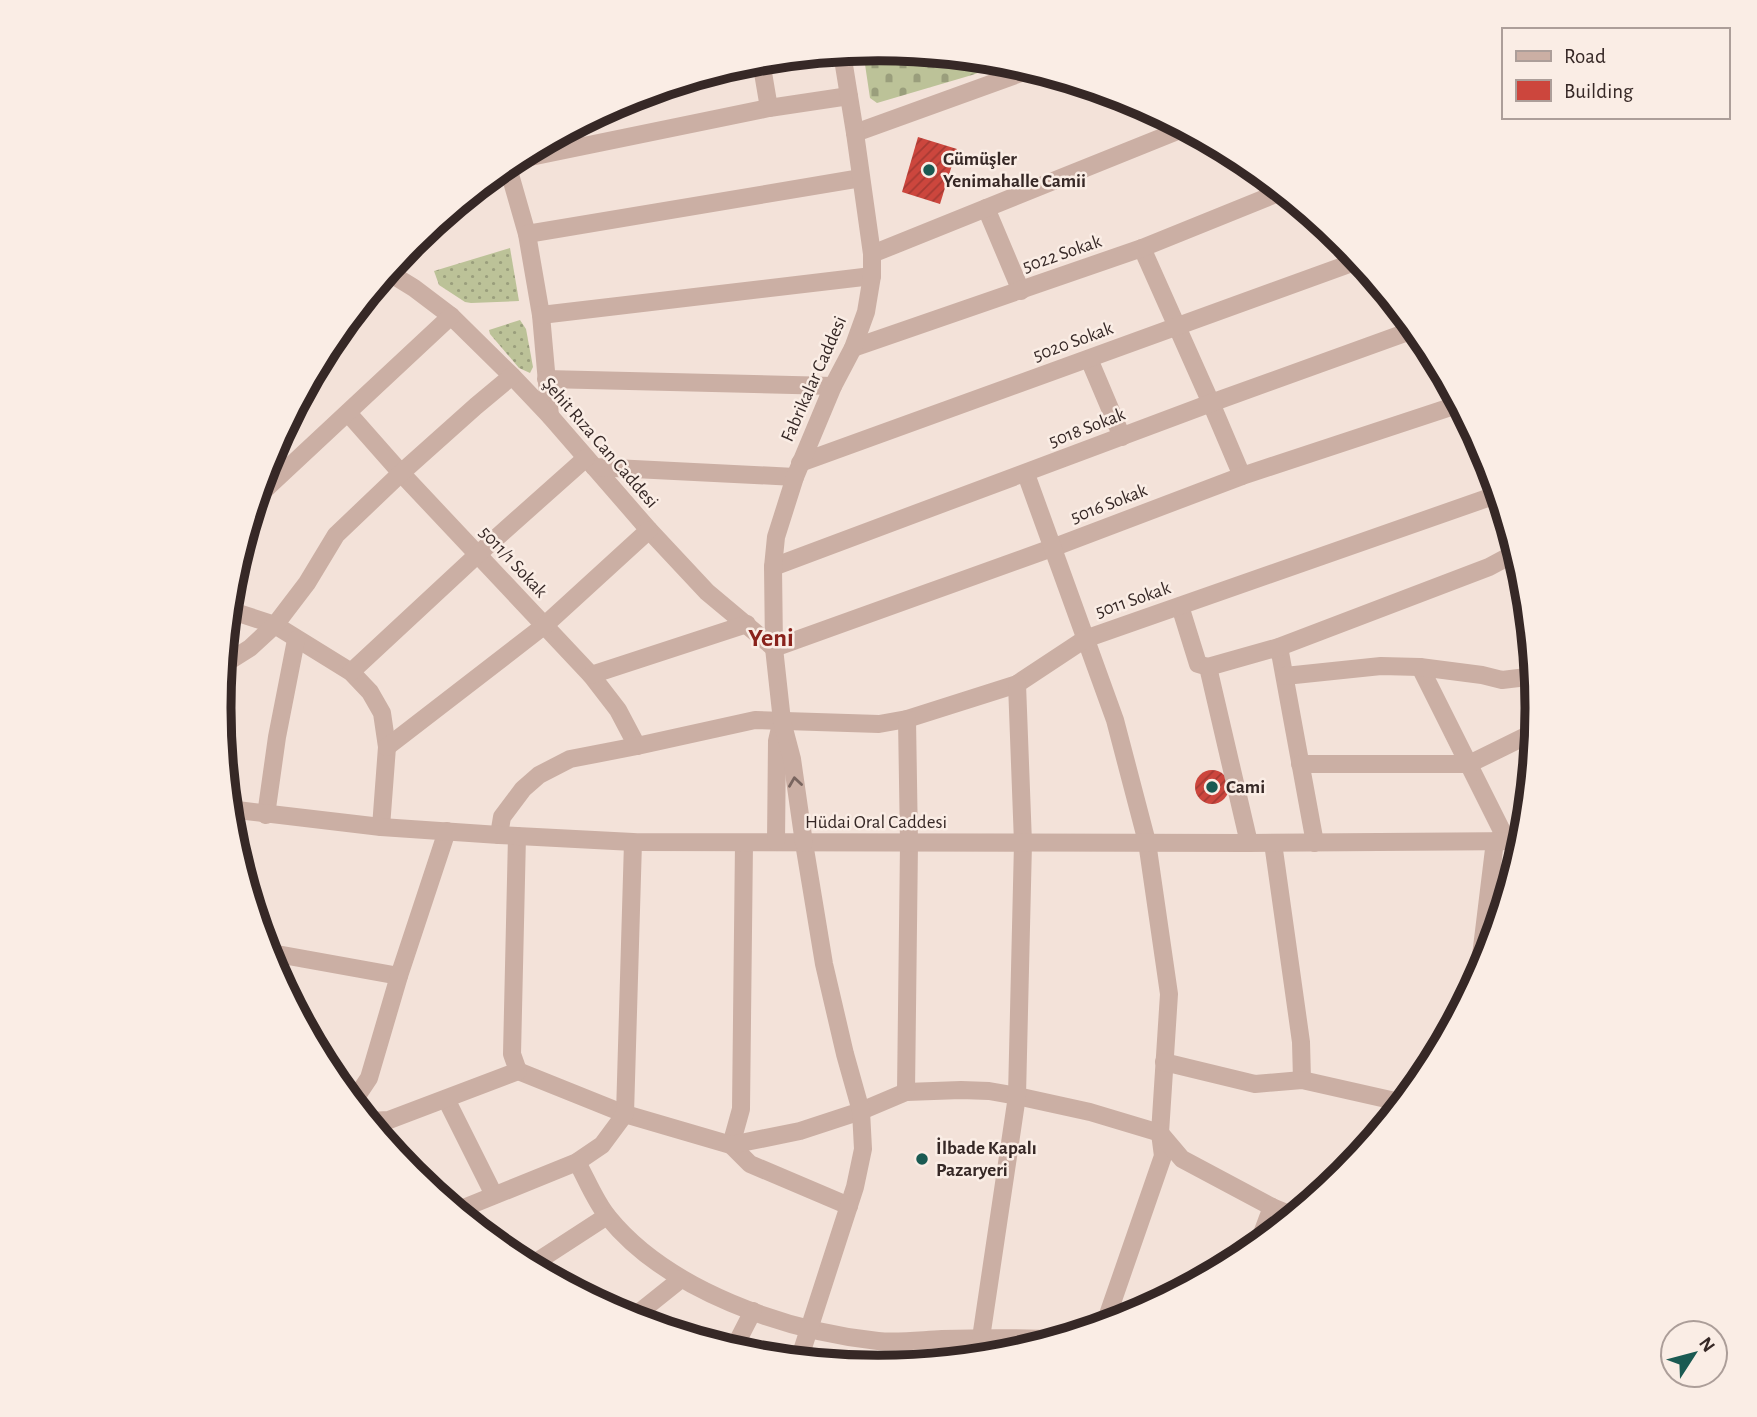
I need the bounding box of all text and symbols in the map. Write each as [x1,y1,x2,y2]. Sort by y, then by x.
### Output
legend [1502,28,1729,119]
text: Road [1564,46,1606,67]
text: Building [1564,81,1634,102]
place label: Gümüşler Yenimahalle Camii [943,150,1086,191]
marker: Gümüşler Yenimahalle Camii [921,162,937,178]
street label: 5022 Sokak [1020,232,1104,276]
street label: Fabrikalar Caddesi [778,313,850,445]
street label: 5020 Sokak [1031,319,1116,365]
street label: Şehit Rıza Can Caddesi [538,374,662,512]
street label: 5018 Sokak [1046,405,1128,451]
street label: 5016 Sokak [1068,481,1150,527]
street label: 5011/1 Sokak [475,523,551,602]
street label: 5011 Sokak [1093,578,1173,622]
district label: Yeni [748,625,794,651]
one-way arrow [788,776,803,787]
place label: Cami [1226,778,1265,797]
marker: Cami [1204,779,1220,795]
street label: Hüdai Oral Caddesi [805,813,947,832]
place label: İlbade Kapalı Pazaryeri [936,1137,1037,1180]
marker: İlbade Kapalı Pazaryeri [914,1151,930,1167]
north arrow [1659,1319,1729,1389]
text: N [1695,1334,1718,1356]

